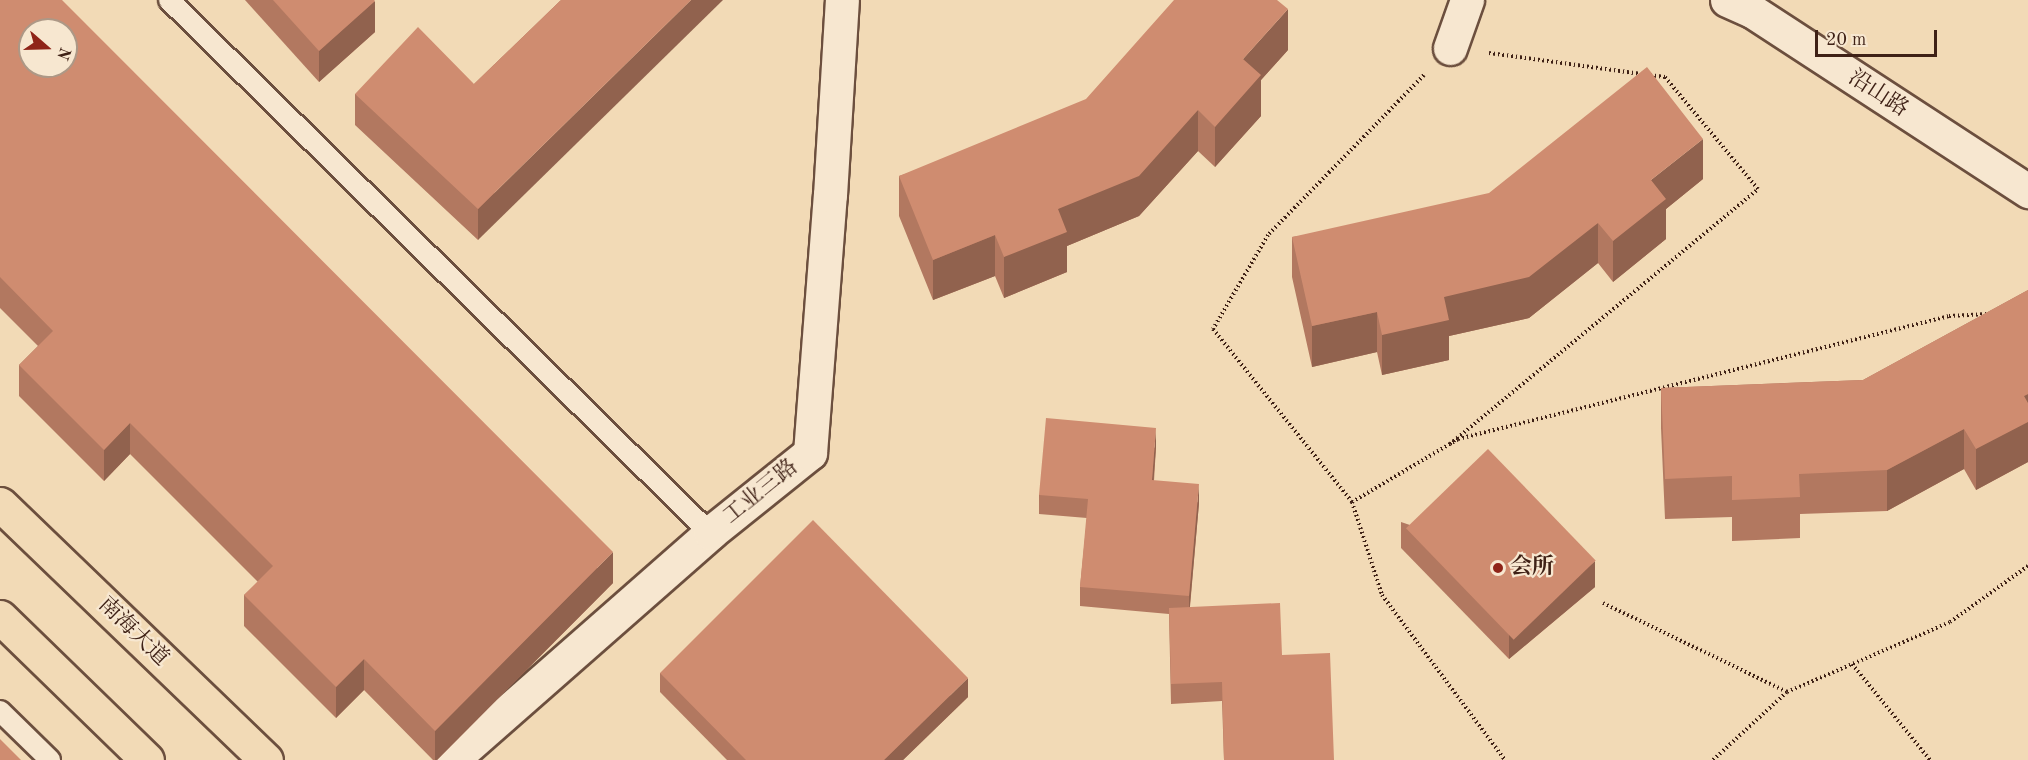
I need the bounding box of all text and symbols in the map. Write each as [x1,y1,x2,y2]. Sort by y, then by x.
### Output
north arrow [18,18,78,78]
scale bar [1818,18,1940,56]
text: 20 m [1826,31,1866,49]
text: N [53,45,73,62]
street label: 沿山路 [1843,65,1913,123]
street label: 工业三路 [718,454,804,530]
place label: 会所 [1510,555,1554,581]
marker: 会所 [1491,561,1505,575]
street label: 南海大道 [92,592,174,672]

